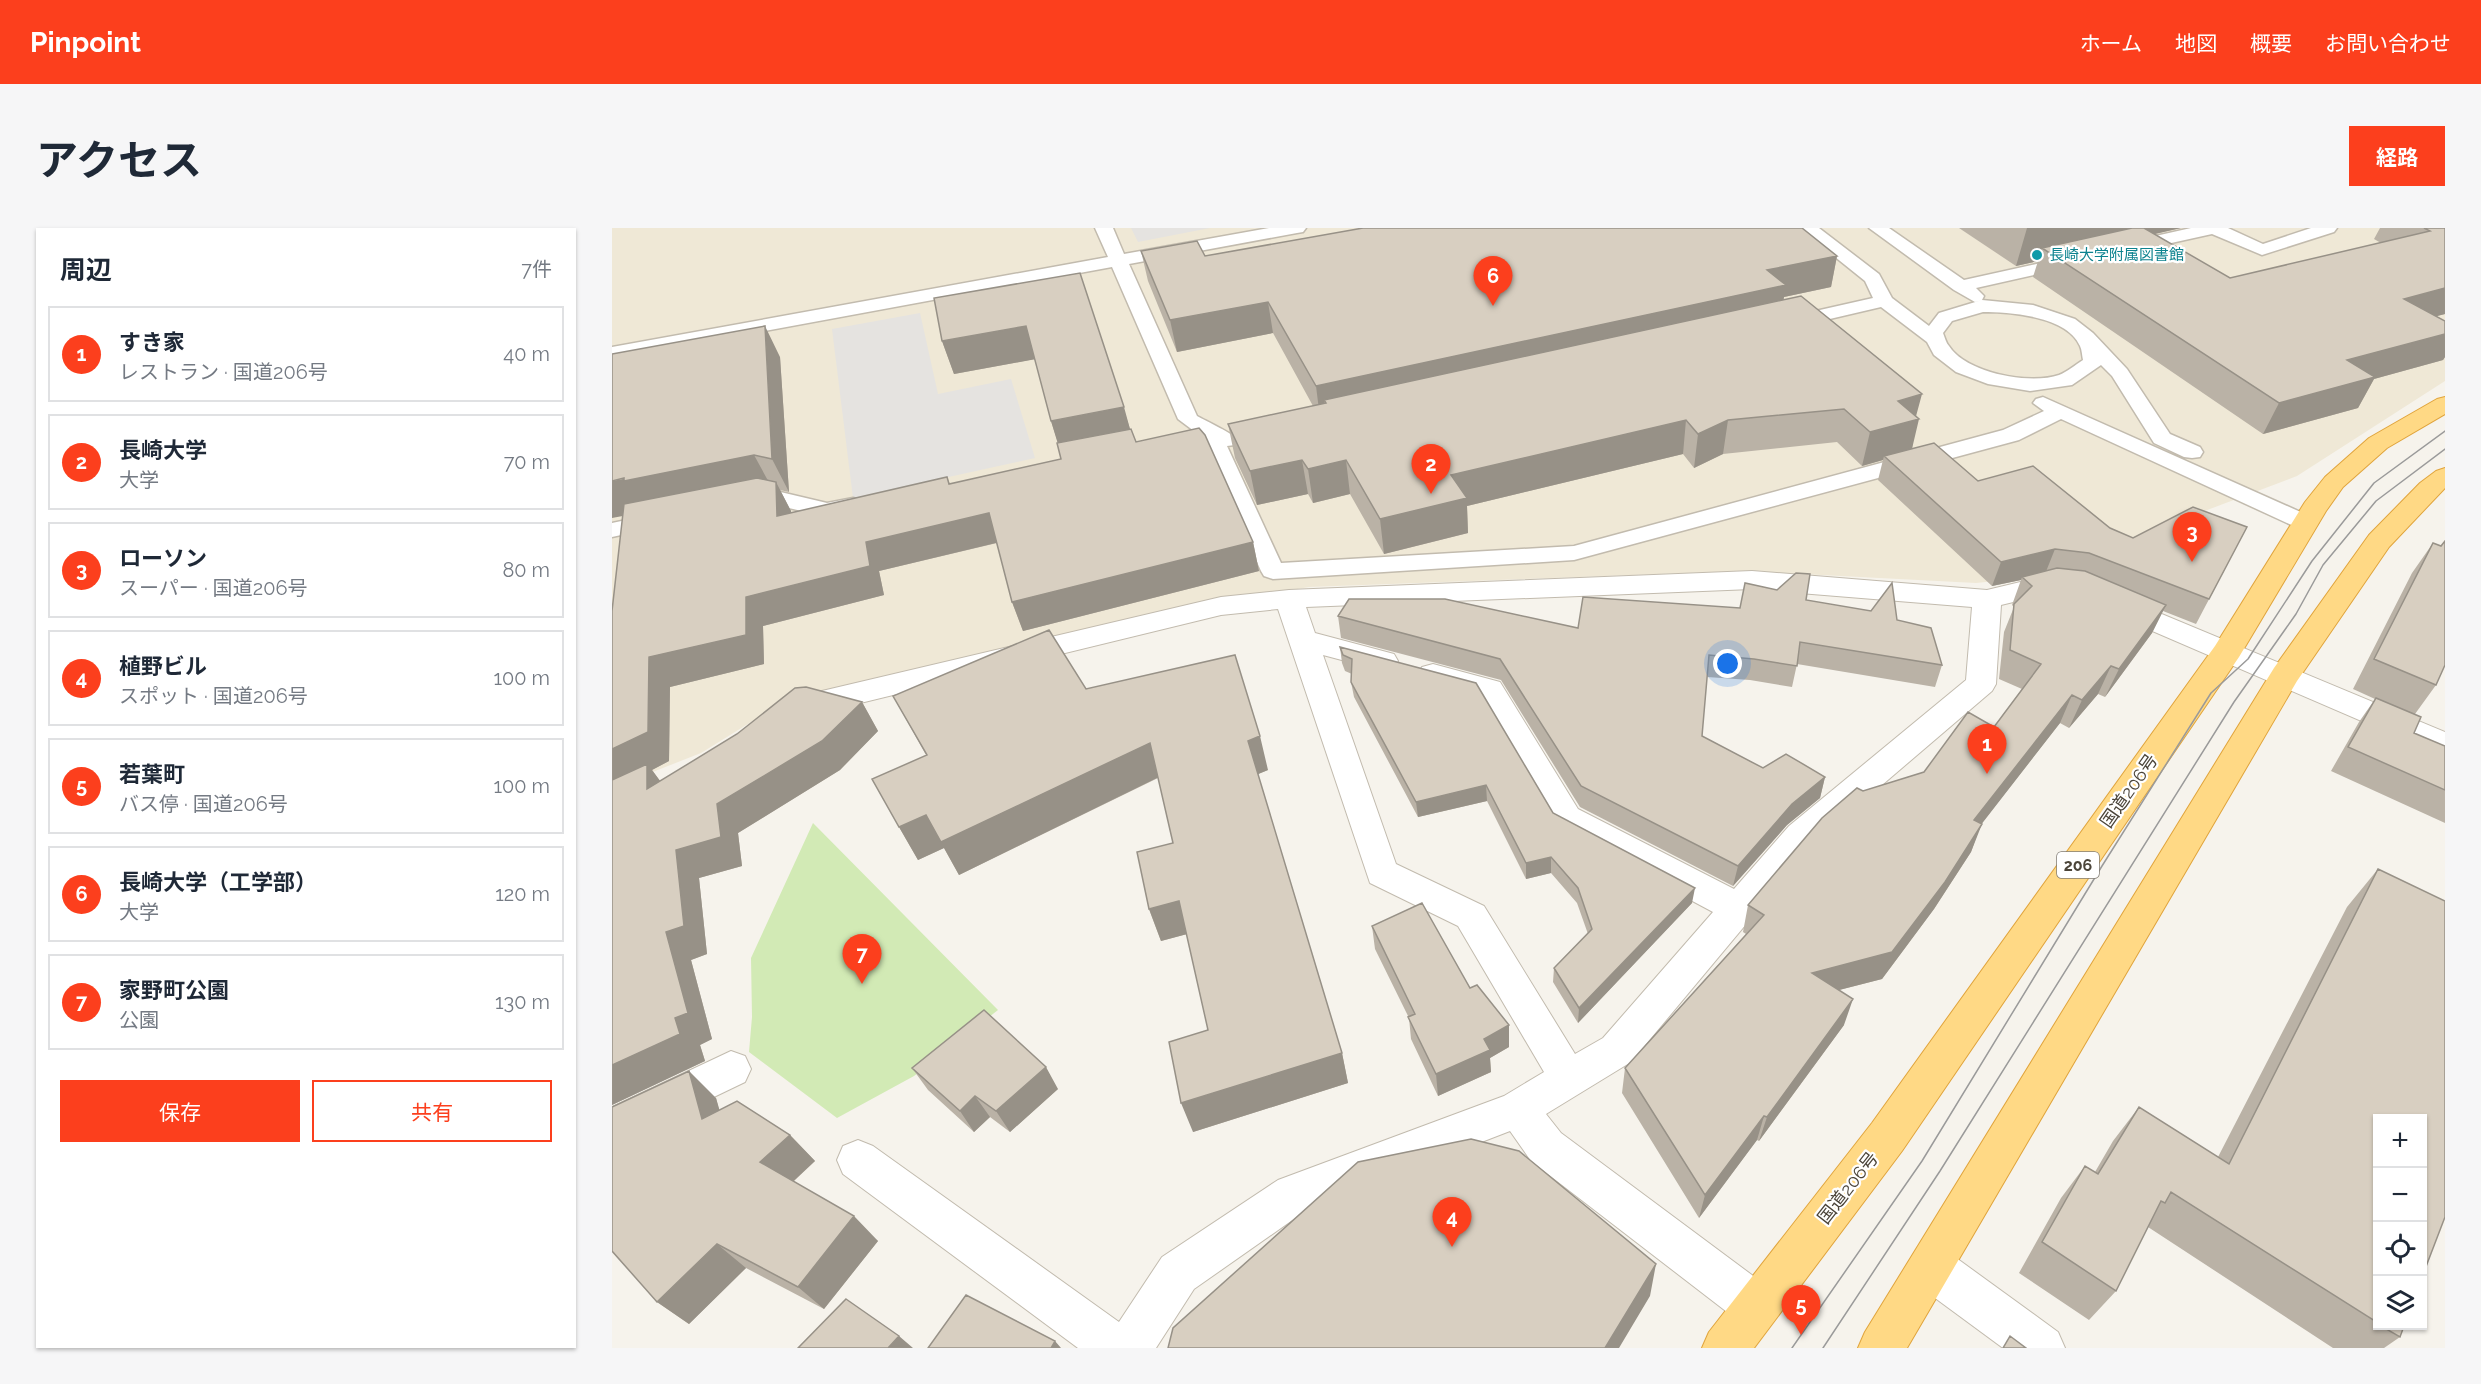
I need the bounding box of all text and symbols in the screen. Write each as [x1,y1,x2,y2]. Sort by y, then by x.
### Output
text: Pinpoint [30,26,141,59]
text: ホーム [2080,31,2142,56]
text: 地図 [2175,31,2217,56]
text: 概要 [2250,31,2292,56]
text: お問い合わせ [2325,31,2451,56]
button: 経路 [2349,126,2445,186]
text: アクセス [36,136,202,185]
place label: 長崎大学附属図書館 [2049,246,2184,264]
marker: 長崎大学附属図書館 [2030,248,2044,262]
text: 周辺 [60,255,112,285]
pin: 6 [1474,256,1512,306]
text: 7件 [521,257,552,281]
text: すき家 [119,329,185,355]
text: 1 [77,342,86,366]
text: 40 m [503,342,550,366]
text: レストラン · 国道206号 [119,360,328,384]
text: 長崎大学 [119,437,207,463]
pin: 2 [1412,444,1450,494]
text: 2 [76,450,87,474]
text: 70 m [504,450,550,474]
text: 大学 [119,468,159,492]
pin: 3 [2172,512,2212,562]
text: ローソン [119,545,207,571]
text: 3 [76,558,87,582]
text: 80 m [502,558,550,582]
text: スーパー · 国道206号 [119,576,308,600]
your location [1713,649,1742,678]
text: 植野ビル [119,653,207,679]
text: 4 [76,666,87,690]
text: 100 m [493,666,550,690]
text: スポット · 国道206号 [119,684,308,708]
pin: 1 [1968,724,2006,774]
street label: 国道206号 [2096,750,2162,832]
text: 若葉町 [119,761,185,787]
text: 5 [76,774,87,798]
text: 100 m [493,774,550,798]
text: バス停 · 国道206号 [119,792,288,816]
road number: 206 [2057,852,2099,878]
text: 長崎大学（工学部） [119,869,317,895]
text: 6 [75,882,88,906]
text: 120 m [495,882,550,906]
text: 大学 [119,900,159,924]
pin: 7 [842,934,882,984]
text: 家野町公園 [119,977,229,1003]
text: 7 [76,990,87,1014]
text: 130 m [495,990,550,1014]
text: 公園 [119,1008,159,1032]
button: 保存 [60,1080,300,1142]
button: 共有 [312,1080,552,1142]
map controls [2373,1114,2427,1330]
button: + [2373,1114,2427,1168]
street label: 国道206号 [1813,1148,1882,1228]
button: − [2373,1168,2427,1222]
pin: 4 [1432,1198,1472,1247]
button: locate [2373,1222,2427,1276]
button: layers [2373,1276,2427,1330]
pin: 5 [1782,1286,1820,1335]

